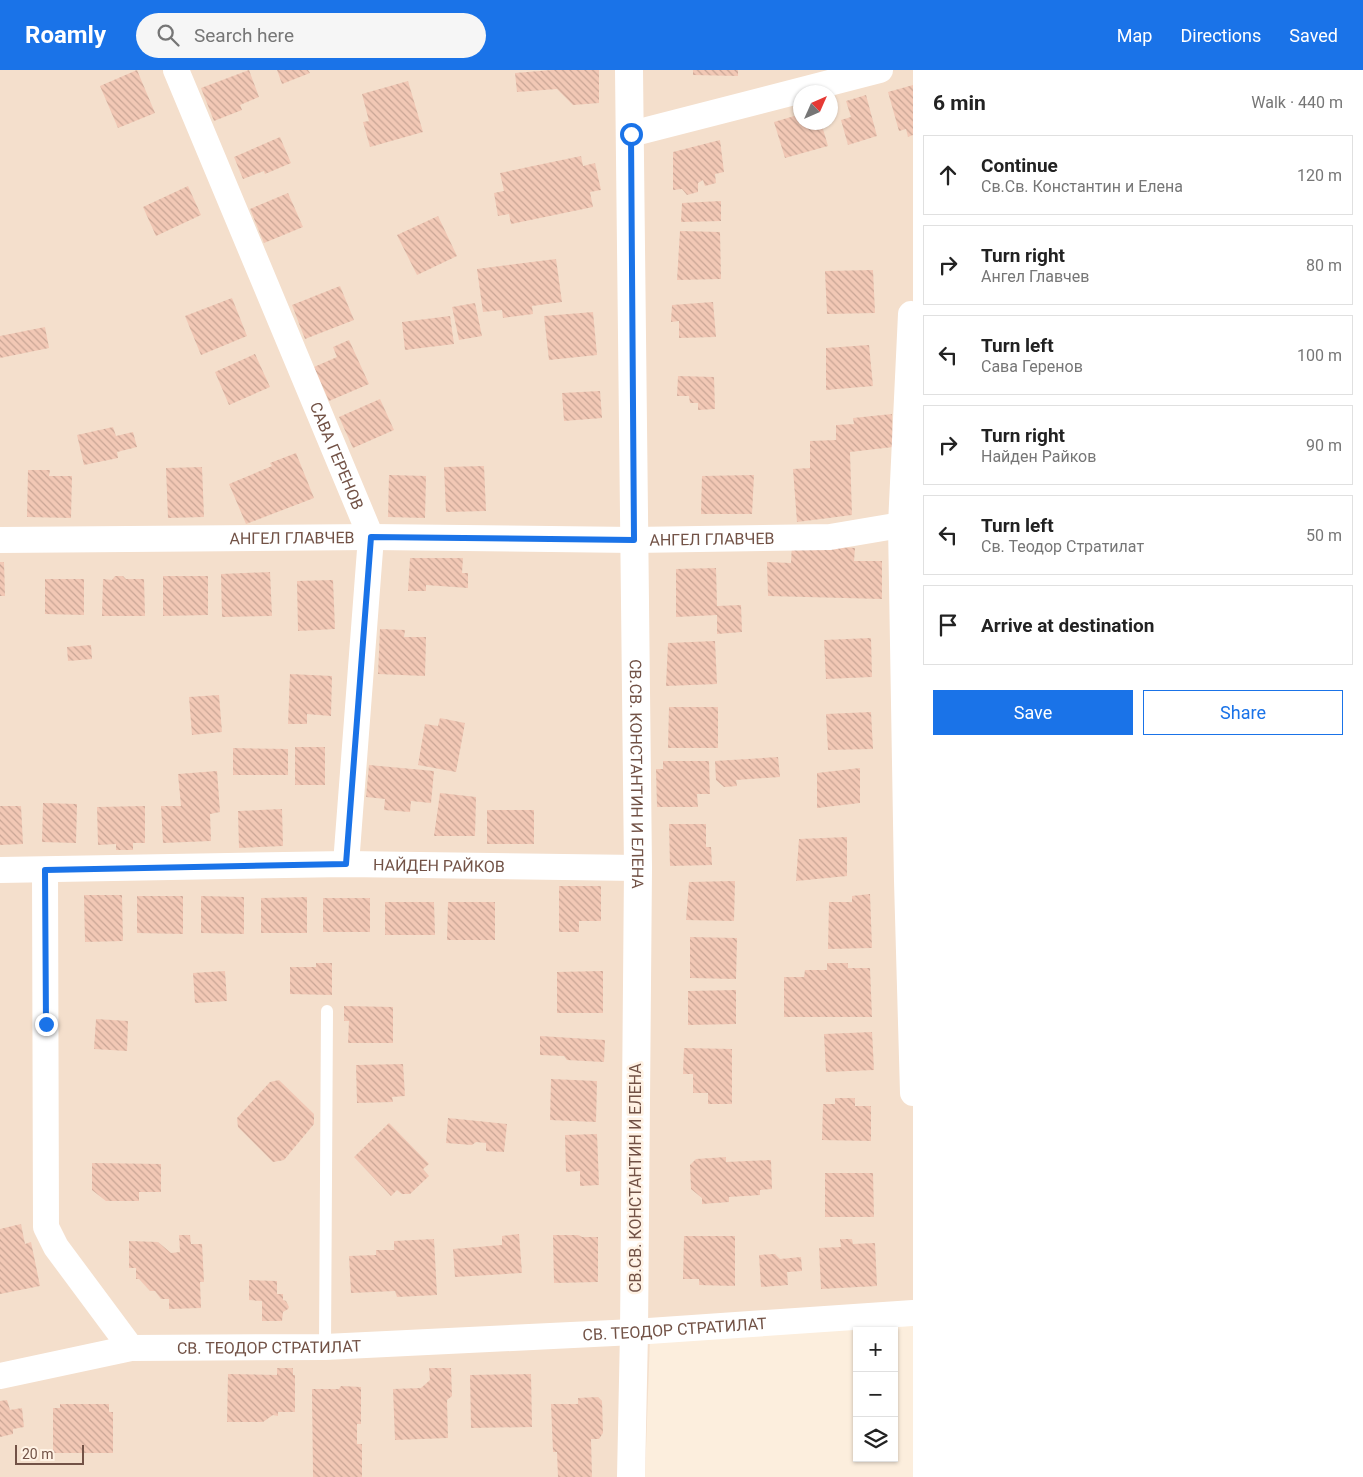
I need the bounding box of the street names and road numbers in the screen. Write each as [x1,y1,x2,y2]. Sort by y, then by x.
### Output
street label: САВА ГЕРЕНОВ [306,399,368,512]
street label: АНГЕЛ ГЛАВЧЕВ [229,528,355,548]
street label: АНГЕЛ ГЛАВЧЕВ [649,528,775,549]
street label: СВ.СВ. КОНСТАНТИН И ЕЛЕНА [626,659,648,889]
street label: НАЙДЕН РАЙКОВ [373,855,505,876]
street label: СВ.СВ. КОНСТАНТИН И ЕЛЕНА [626,1063,645,1293]
street label: СВ. ТЕОДОР СТРАТИЛАТ [582,1313,768,1344]
street label: СВ. ТЕОДОР СТРАТИЛАТ [177,1336,362,1357]

